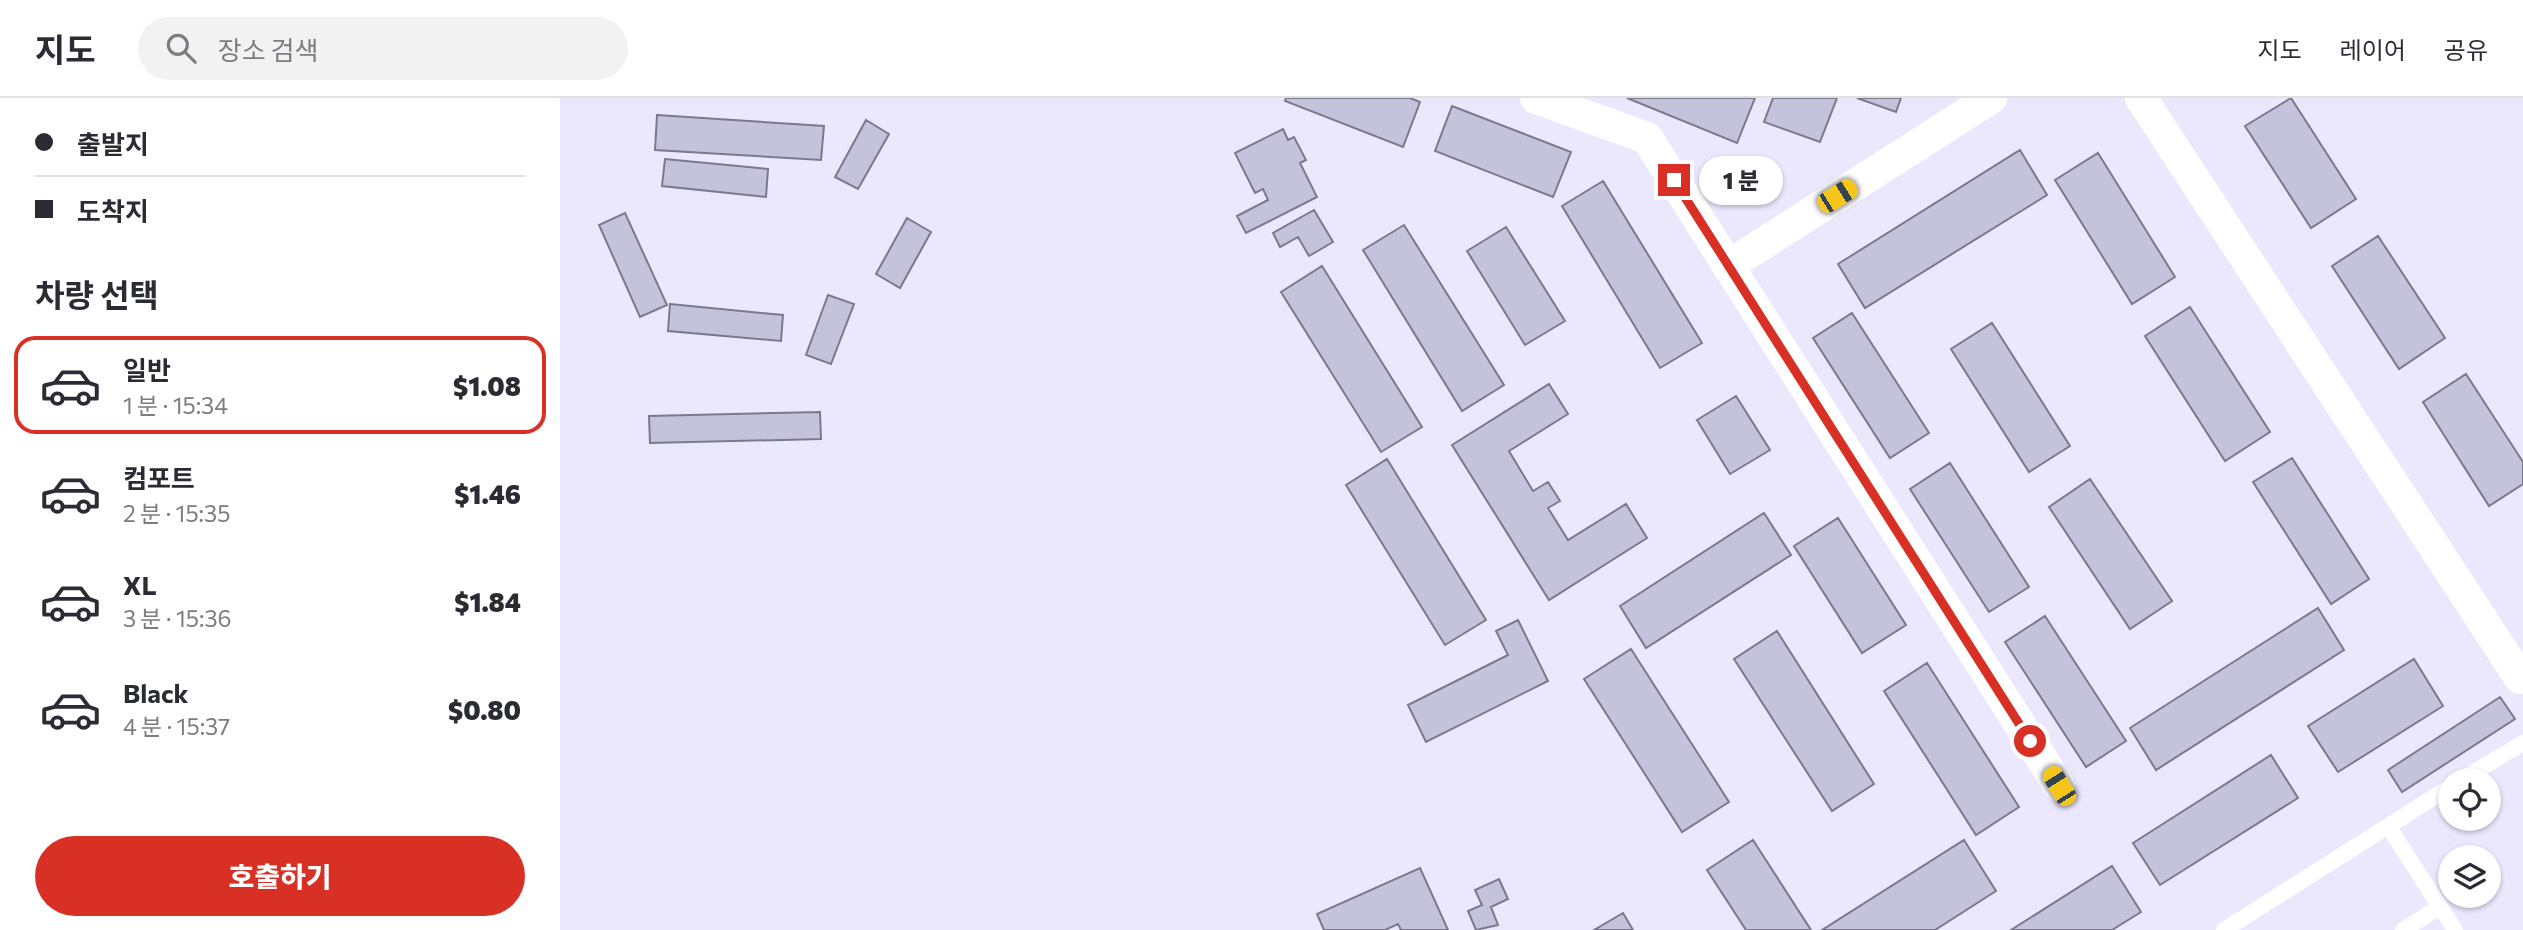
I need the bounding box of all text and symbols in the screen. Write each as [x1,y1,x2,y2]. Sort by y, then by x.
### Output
search box [138,17,628,80]
text: 지도 [35,28,96,69]
icon: search [162,29,200,67]
text: 장소 검색 [218,34,318,65]
text: 지도 [2257,35,2302,64]
text: 레이어 [2340,35,2406,64]
text: 공유 [2444,35,2488,64]
text: 출발지 [77,128,149,159]
callout: 1 분 [1698,155,1782,204]
route end [1658,164,1690,196]
text: 1 분 [1723,166,1759,194]
car [1814,176,1861,216]
text: 도착지 [77,195,149,226]
text: 차량 선택 [35,274,159,314]
icon: car [39,354,102,417]
text: 일반 [123,354,171,385]
text: $1.08 [453,370,521,401]
text: 1 분 · 15:34 [123,391,228,419]
icon: car [39,462,102,525]
text: 컴포트 [123,462,195,493]
text: $1.46 [454,478,521,509]
text: 2 분 · 15:35 [123,499,230,527]
text: XL [123,569,157,600]
icon: car [39,570,102,633]
text: $1.84 [454,586,521,617]
text: 3 분 · 15:36 [123,604,231,632]
text: Black [123,677,189,708]
icon: car [39,678,102,741]
text: $0.80 [448,694,521,725]
text: 4 분 · 15:37 [123,712,230,740]
route start [2014,725,2046,757]
car [2039,763,2080,809]
map controls [2438,768,2501,908]
button: locate [2438,768,2501,831]
button: 호출하기 [35,836,525,916]
button: layers [2438,845,2501,908]

